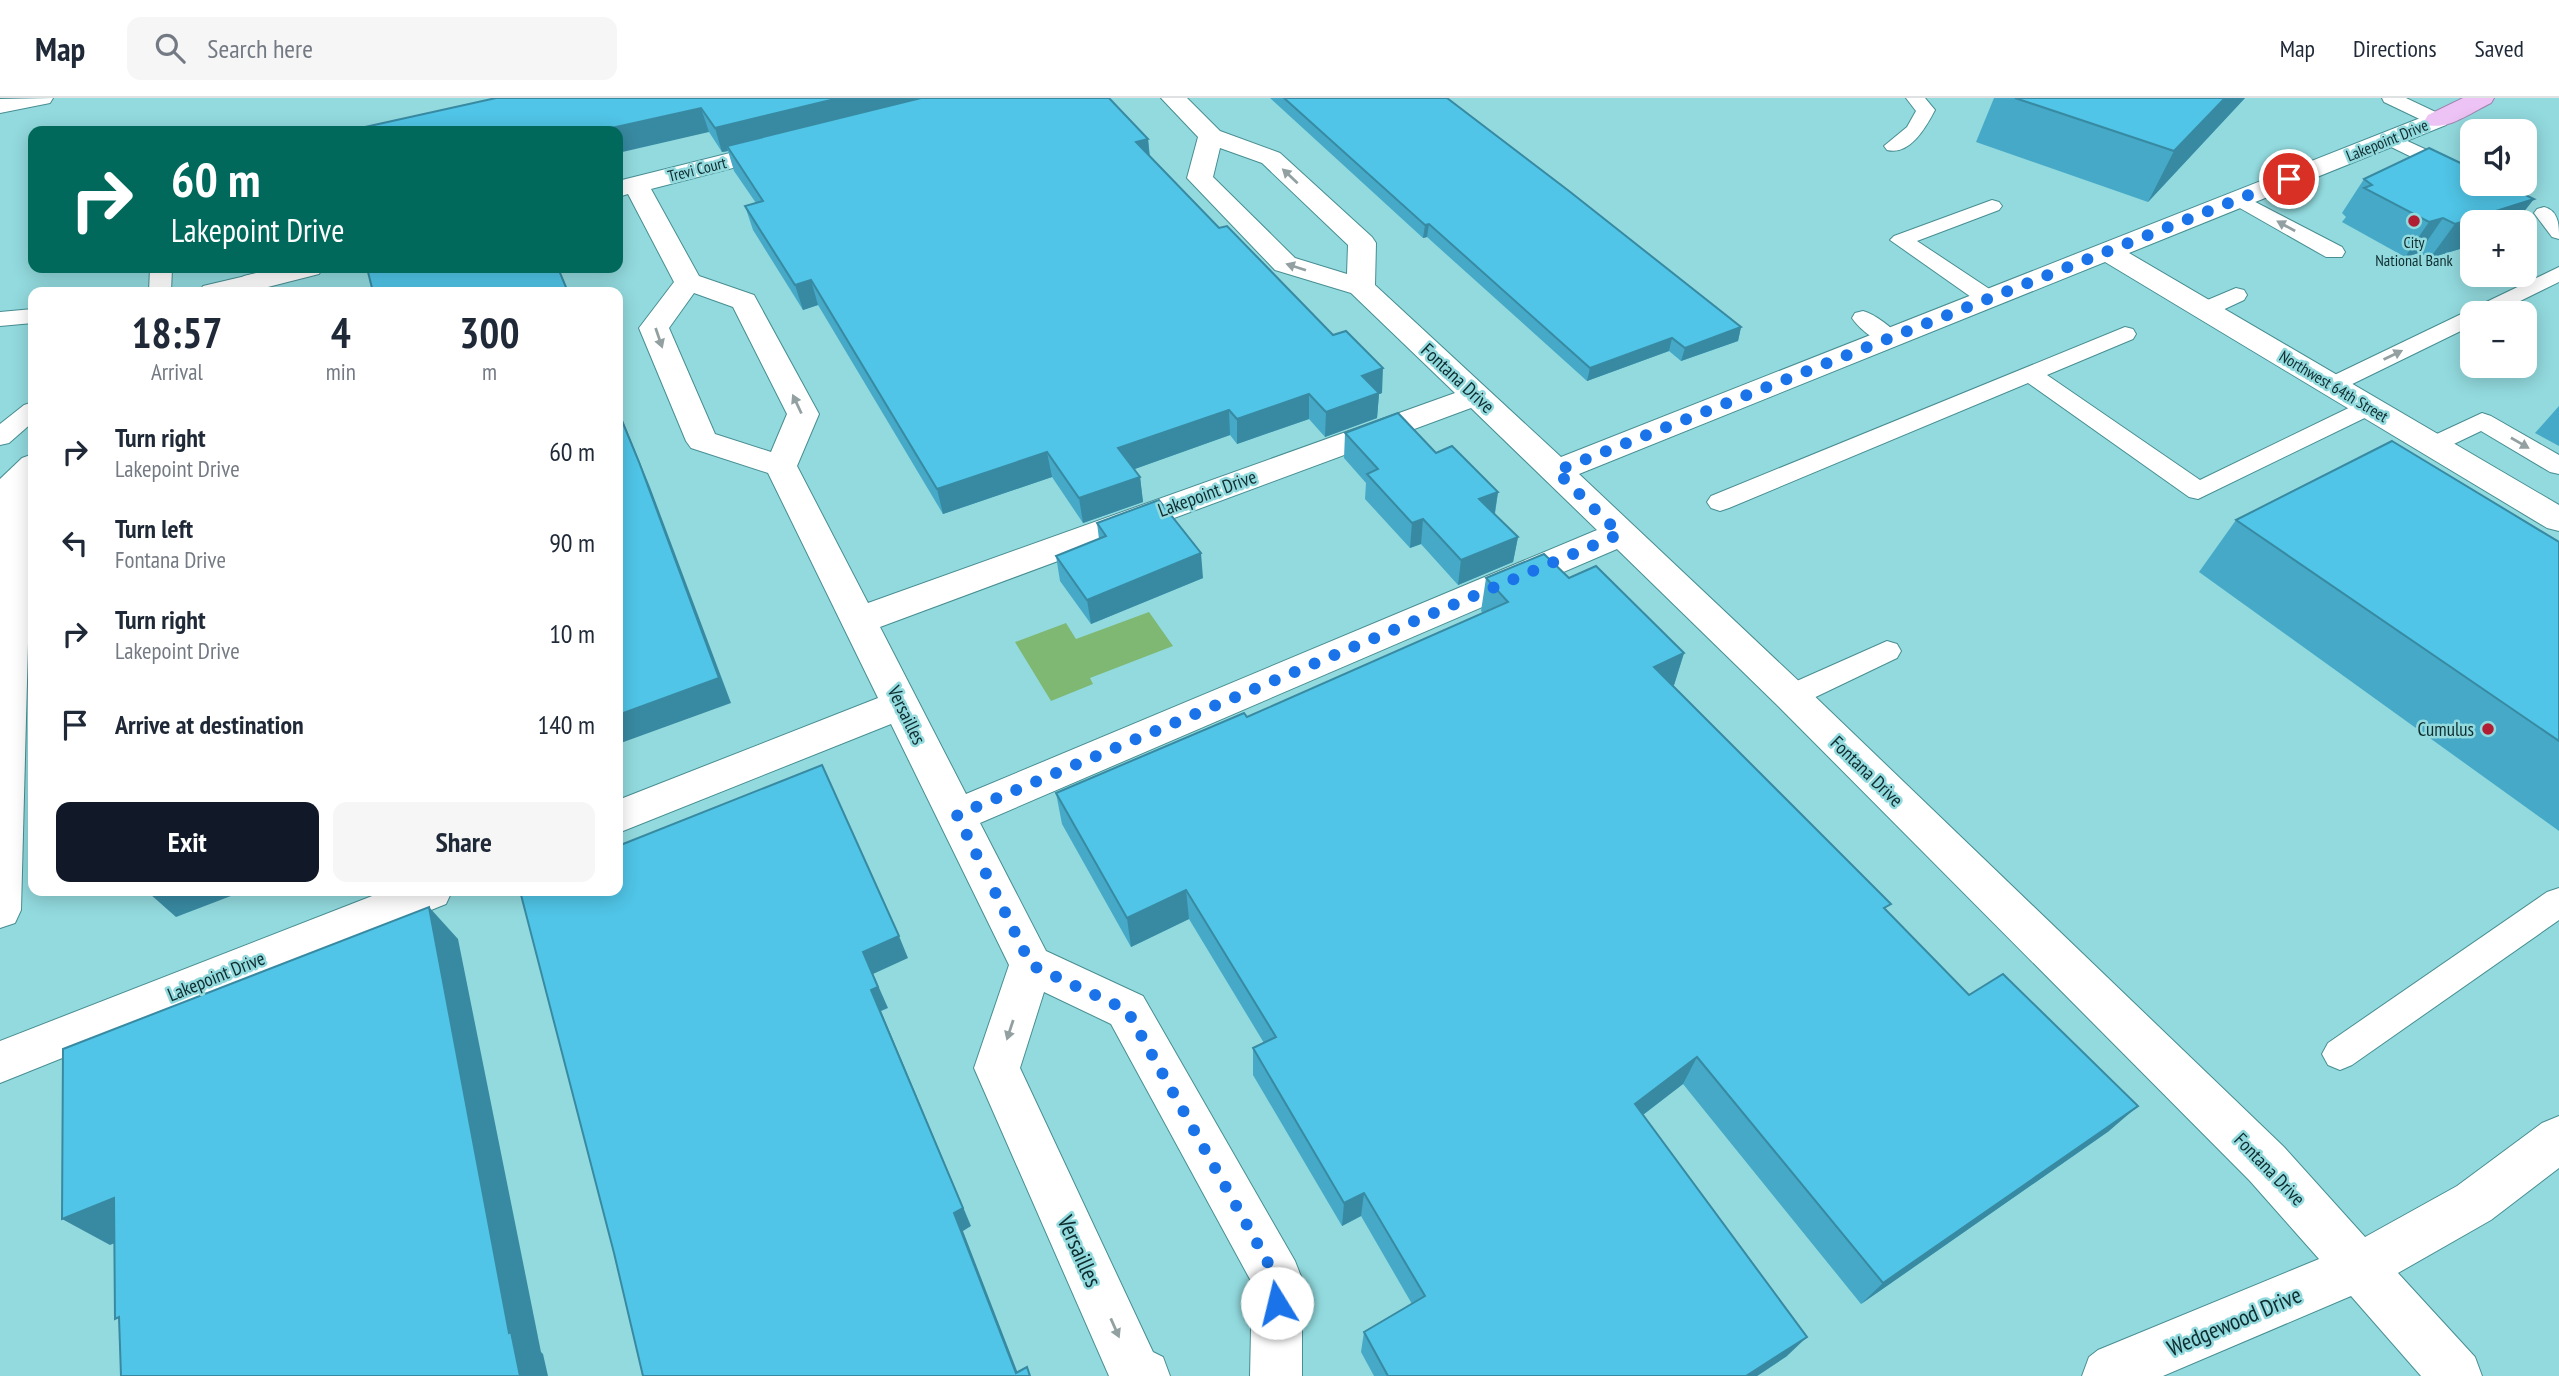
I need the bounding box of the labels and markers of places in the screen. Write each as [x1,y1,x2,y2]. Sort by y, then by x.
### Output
pin [2259,149,2319,209]
marker: City National Bank [2406,213,2422,229]
place label: City National Bank [2375,232,2454,270]
place label: Cumulus [2418,717,2474,741]
marker: Cumulus [2480,721,2496,737]

